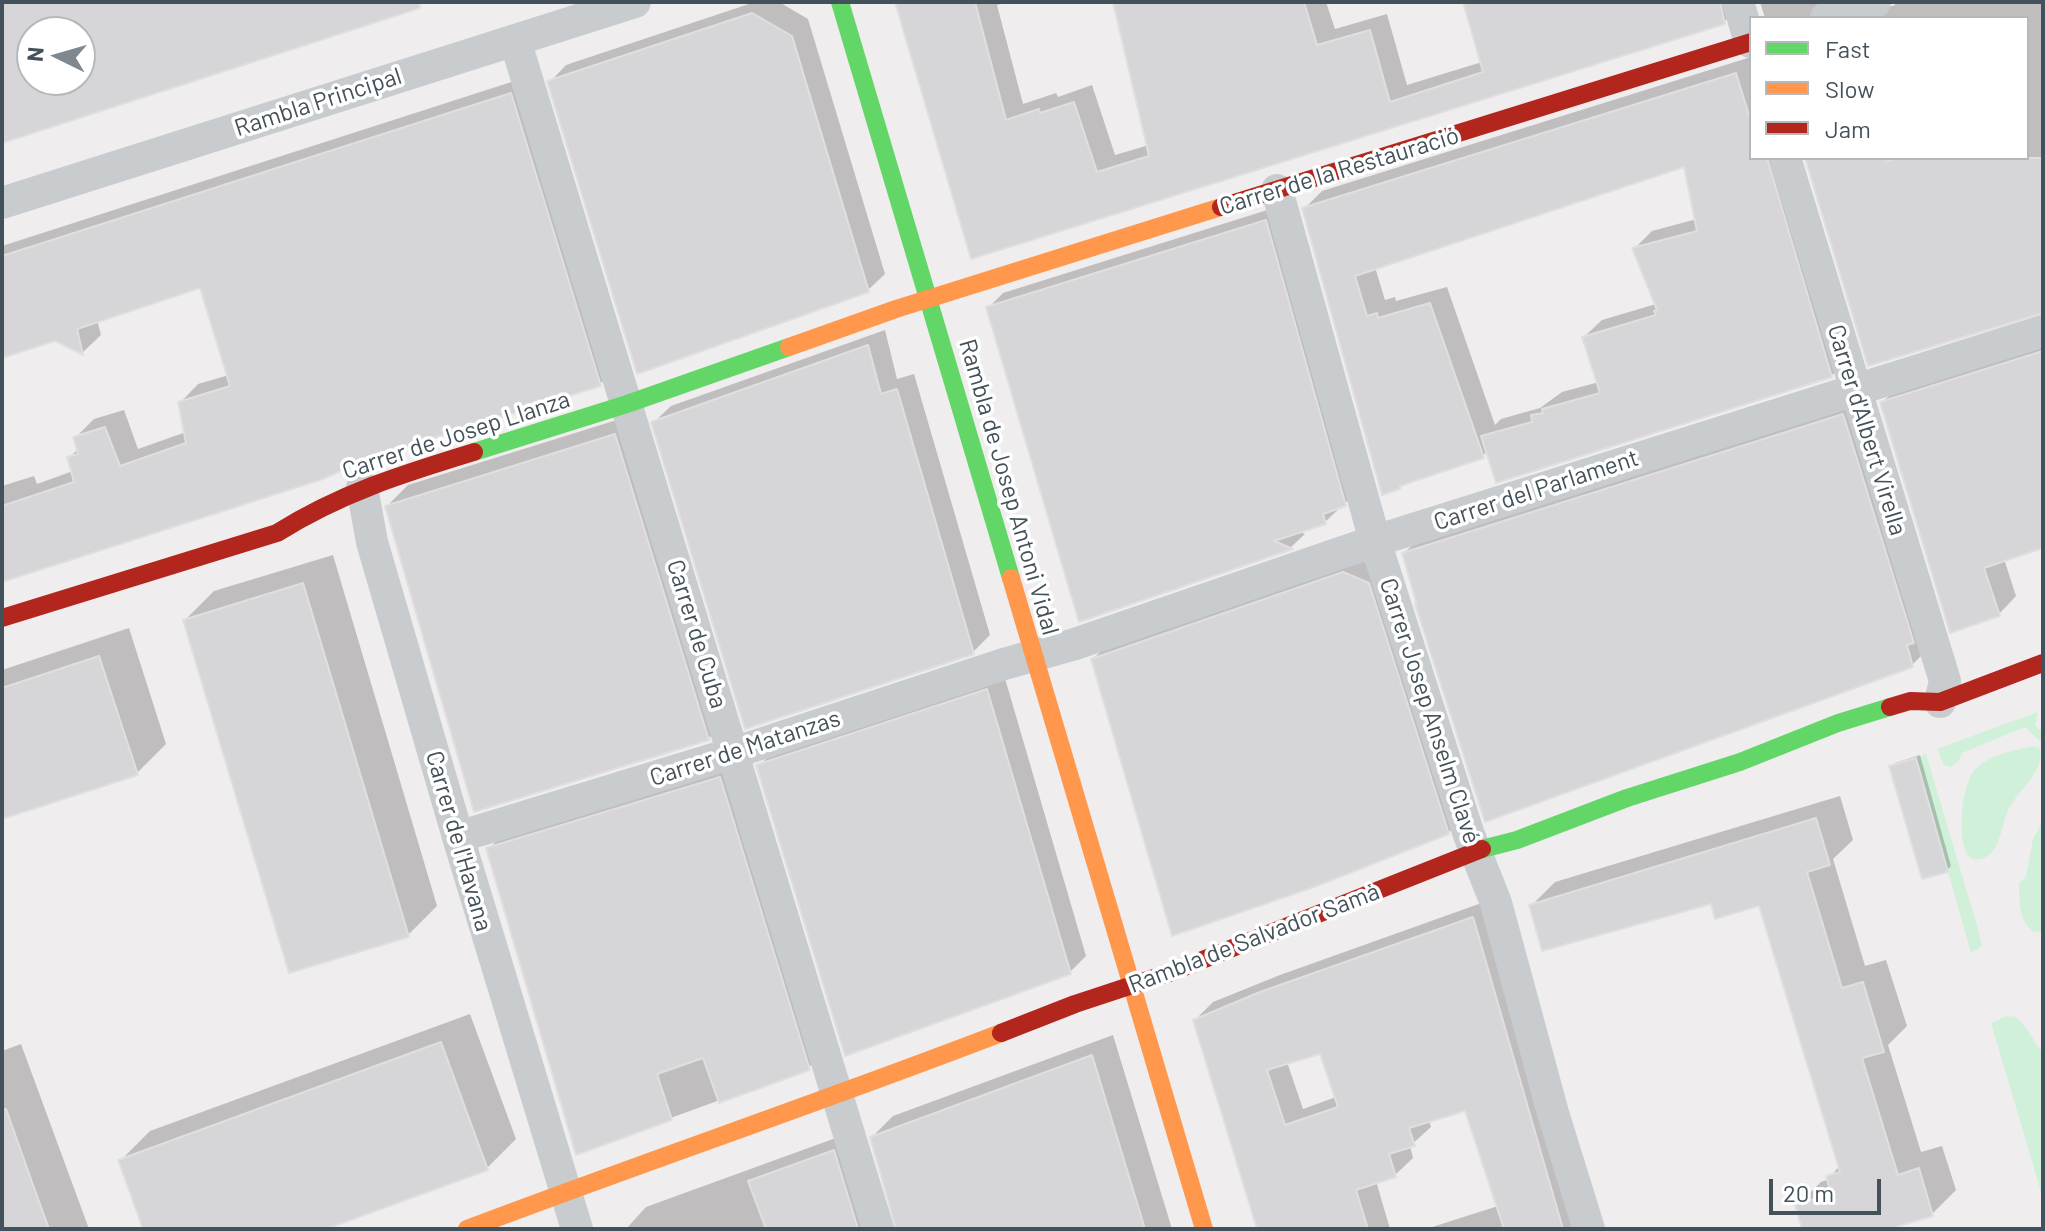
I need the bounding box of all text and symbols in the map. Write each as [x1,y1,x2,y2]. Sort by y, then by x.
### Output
north arrow [16,16,96,96]
legend [1749,16,2029,160]
text: Fast [1825,34,1870,63]
text: N [20,46,48,63]
street label: Rambla Principal [231,61,405,143]
text: Slow [1825,74,1874,103]
text: Jam [1825,114,1871,143]
street label: Carrer de la Restauració [1216,121,1462,221]
street label: Carrer d'Albert Virella [1821,321,1913,539]
street label: Rambla de Josep Antoni Vidal [953,336,1065,638]
street label: Carrer de Josep Llanza [339,385,573,485]
street label: Carrer del Parlament [1430,443,1642,537]
street label: Carrer de Cuba [661,556,733,712]
street label: Carrer Josep Anselm Clavé [1373,575,1487,847]
street label: Carrer de Matanzas [646,704,844,792]
street label: Carrer de l'Havana [420,748,498,934]
street label: Rambla de Salvador Samà [1125,877,1383,999]
scale bar [1773,1163,1885,1213]
text: 20 m [1783,1178,1834,1207]

